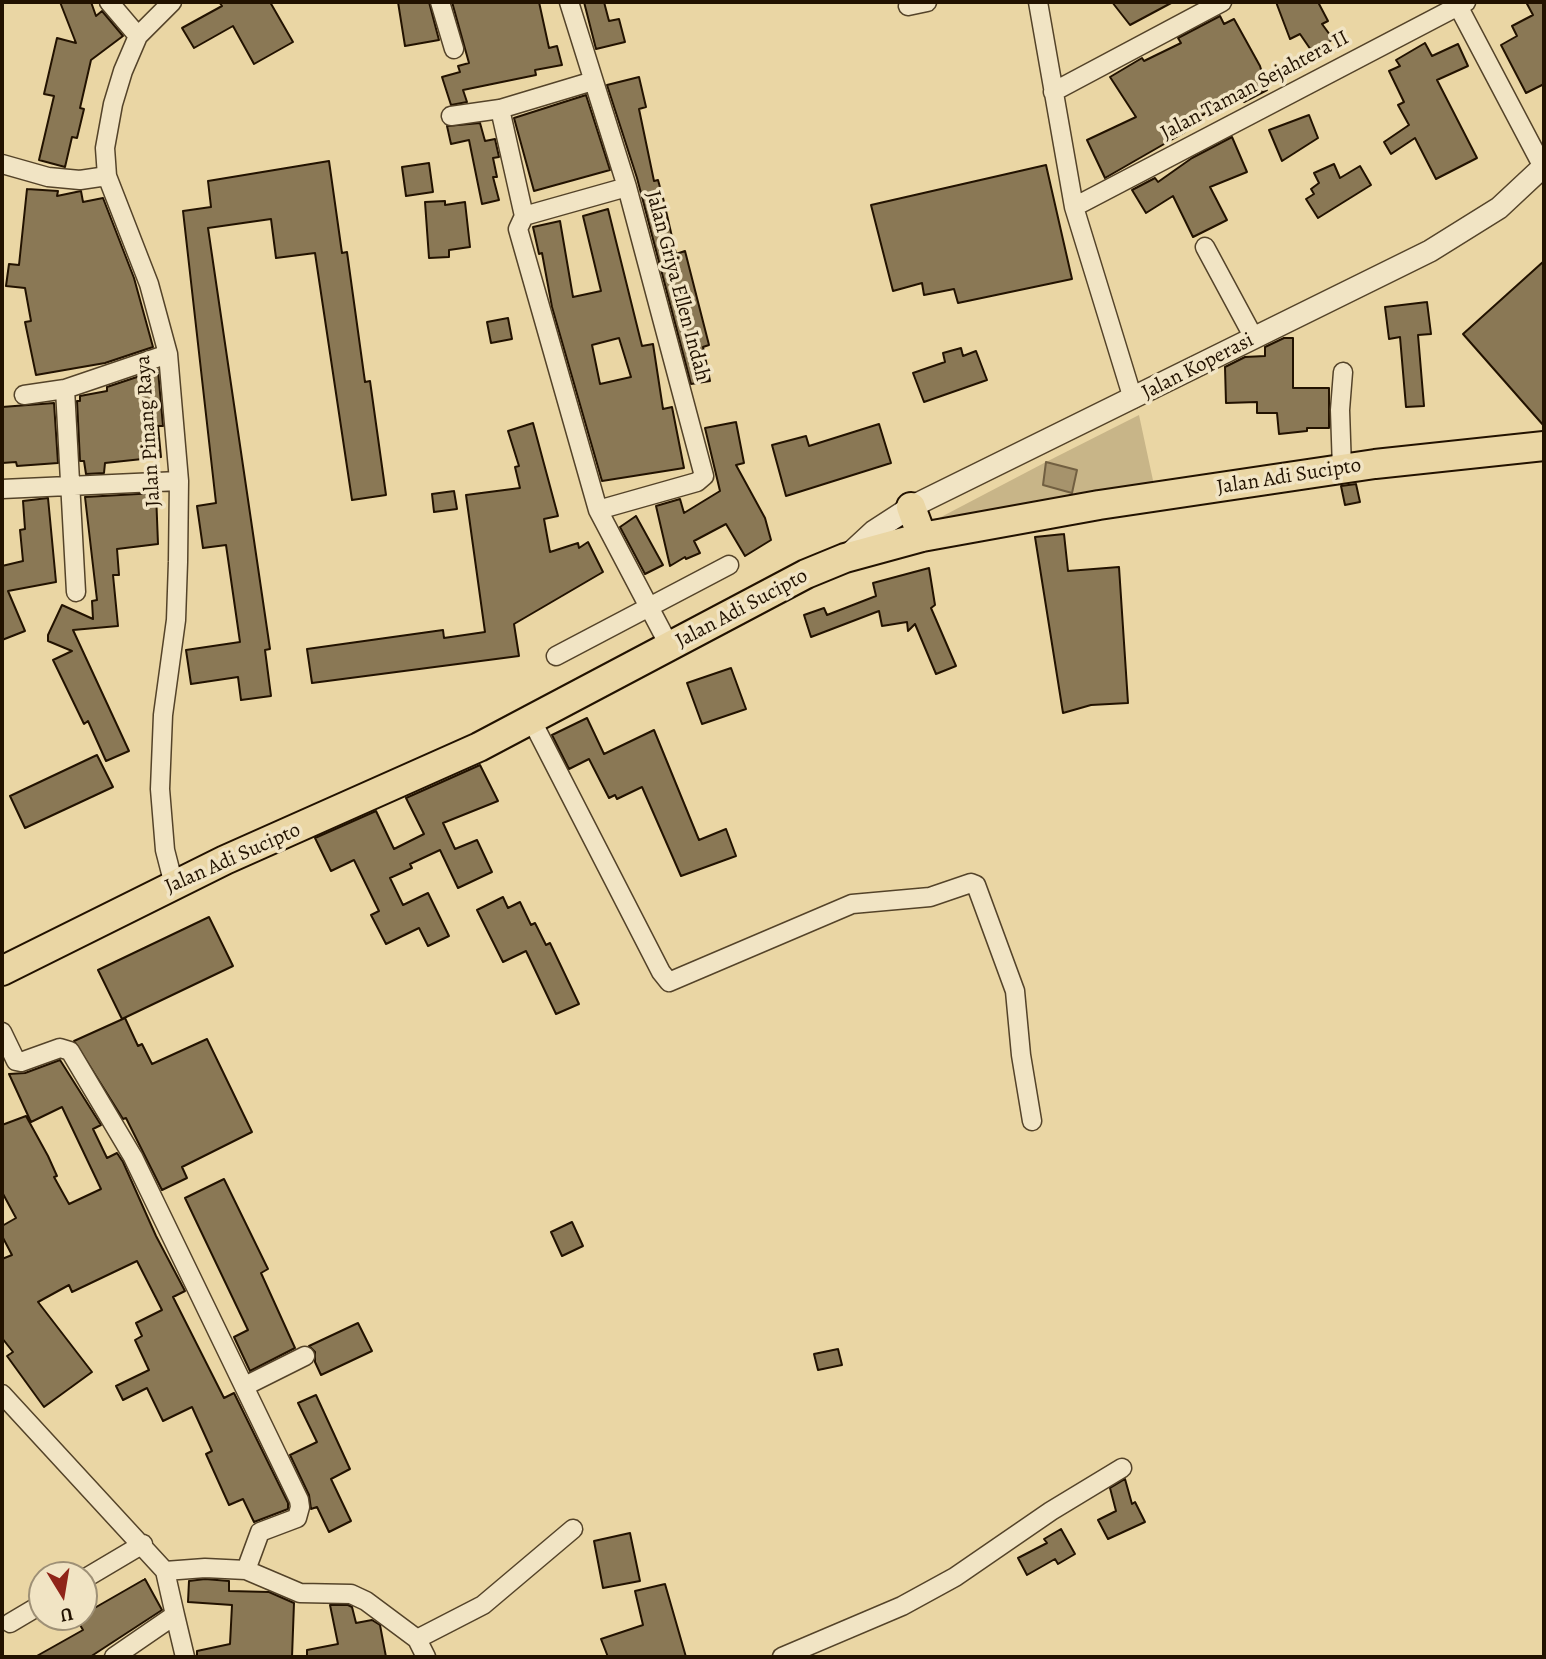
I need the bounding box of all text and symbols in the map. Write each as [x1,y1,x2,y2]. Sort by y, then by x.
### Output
street label: Jalan Taman Sejahtera II [1157,26,1353,146]
street label: Jalan Griya Ellen Indah [639,188,715,384]
street label: Jalan Koperasi [1138,328,1258,406]
street label: Jalan Pinang Raya [131,354,167,508]
street label: Jalan Adi Sucipto [1215,453,1363,501]
street label: Jalan Adi Sucipto [672,564,812,654]
street label: Jalan Adi Sucipto [161,818,305,900]
north arrow [28,1561,98,1631]
text: U [58,1601,75,1629]

